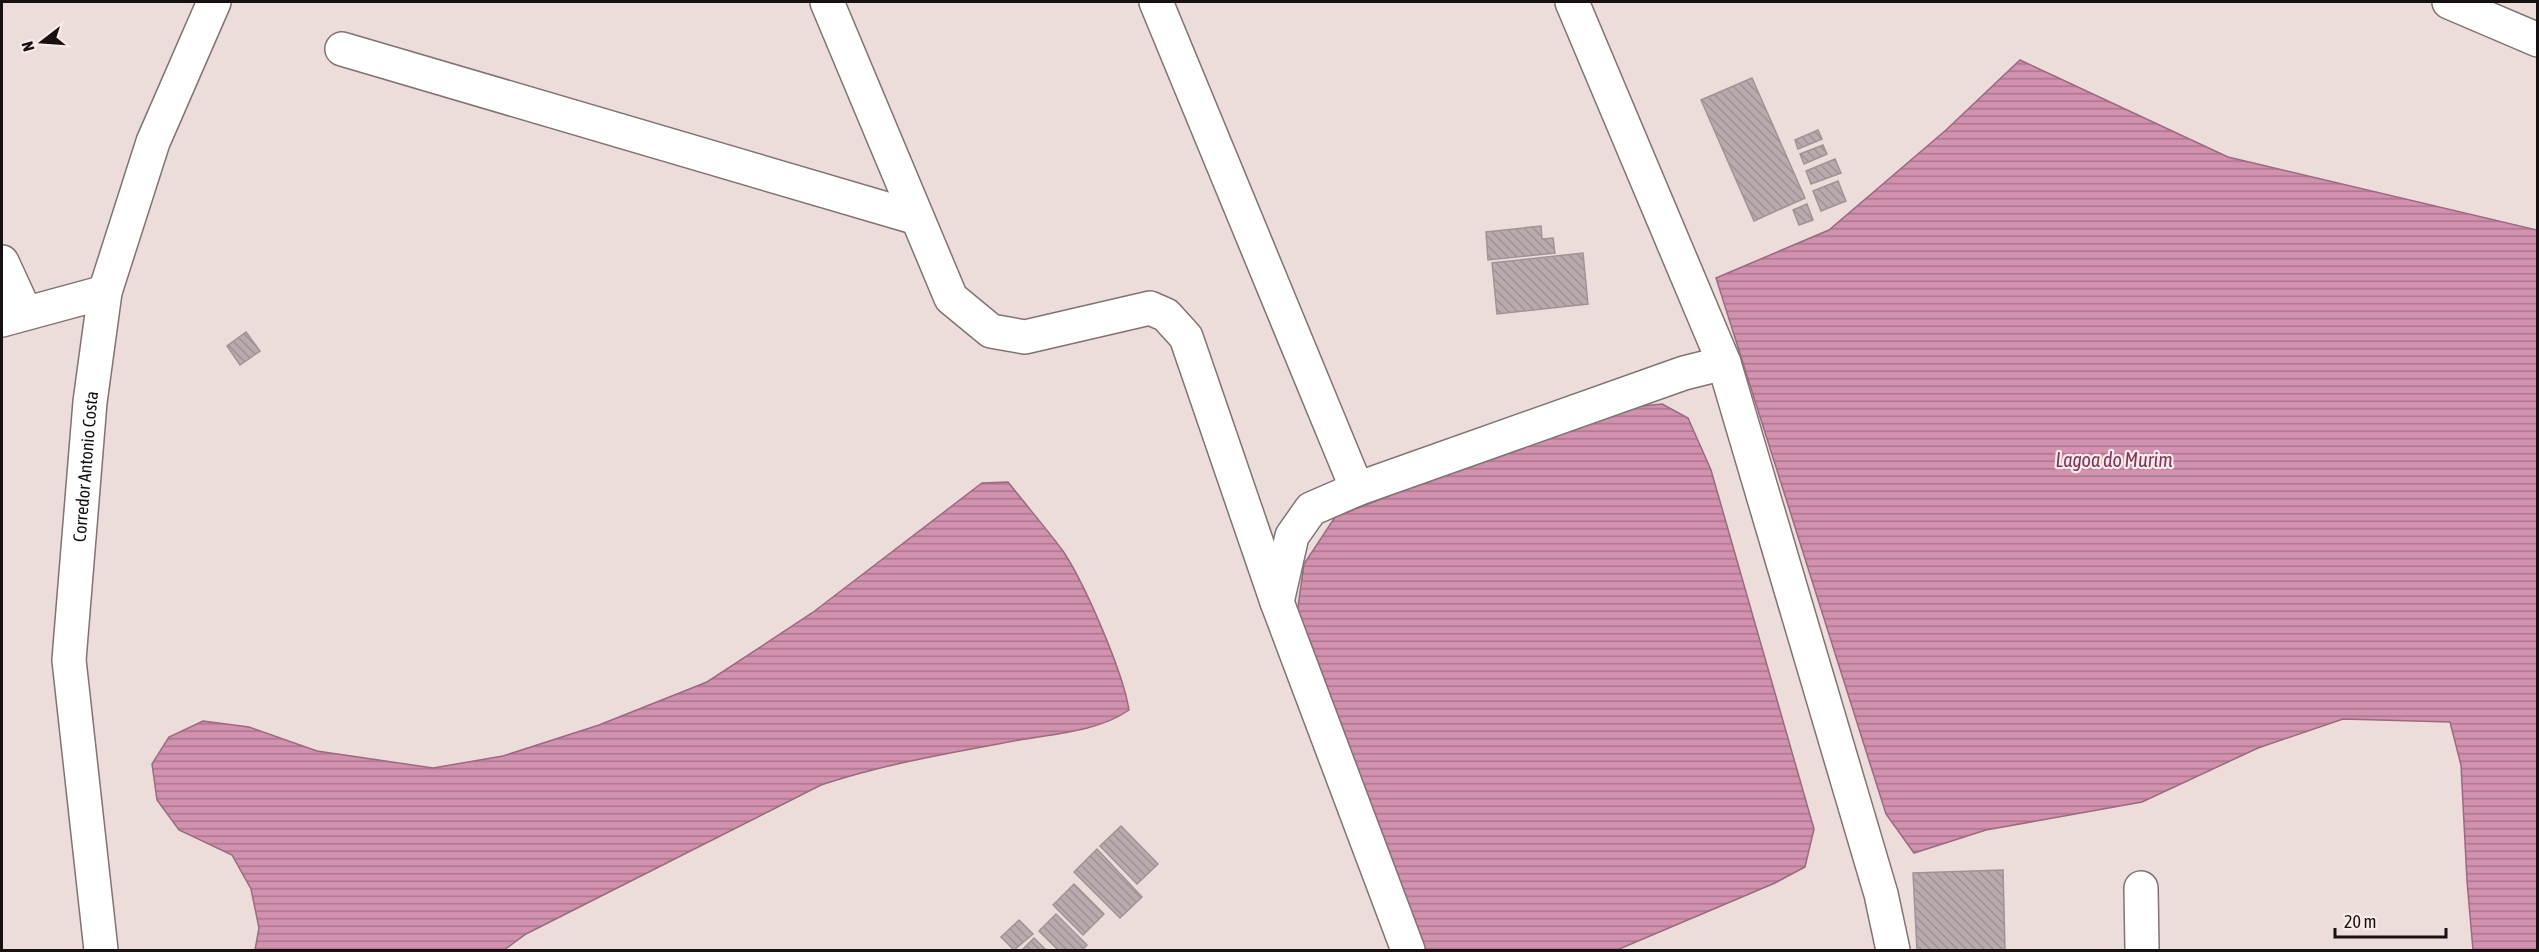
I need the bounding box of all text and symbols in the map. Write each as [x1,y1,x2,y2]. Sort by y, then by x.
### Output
north arrow [12,12,72,72]
text: N [18,39,38,54]
street label: Corredor Antonio Costa [68,390,102,543]
water label: Lagoa do Murim [2055,448,2173,471]
scale bar [2335,901,2446,939]
text: 20 m [2344,911,2376,932]

